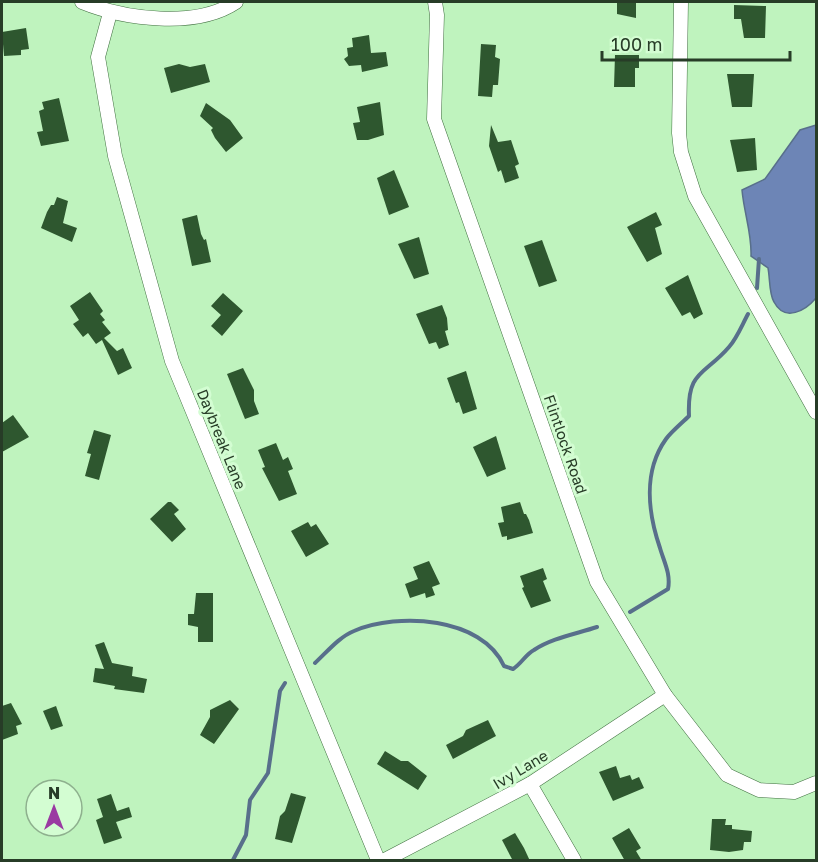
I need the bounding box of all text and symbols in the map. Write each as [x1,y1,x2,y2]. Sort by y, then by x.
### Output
scale bar [602,24,790,62]
text: 100 m [611,33,662,55]
street label: Daybreak Lane [194,386,250,492]
street label: Flintlock Road [541,392,591,496]
street label: Ivy Lane [489,745,551,792]
north arrow [24,778,84,838]
text: N [48,783,60,803]

